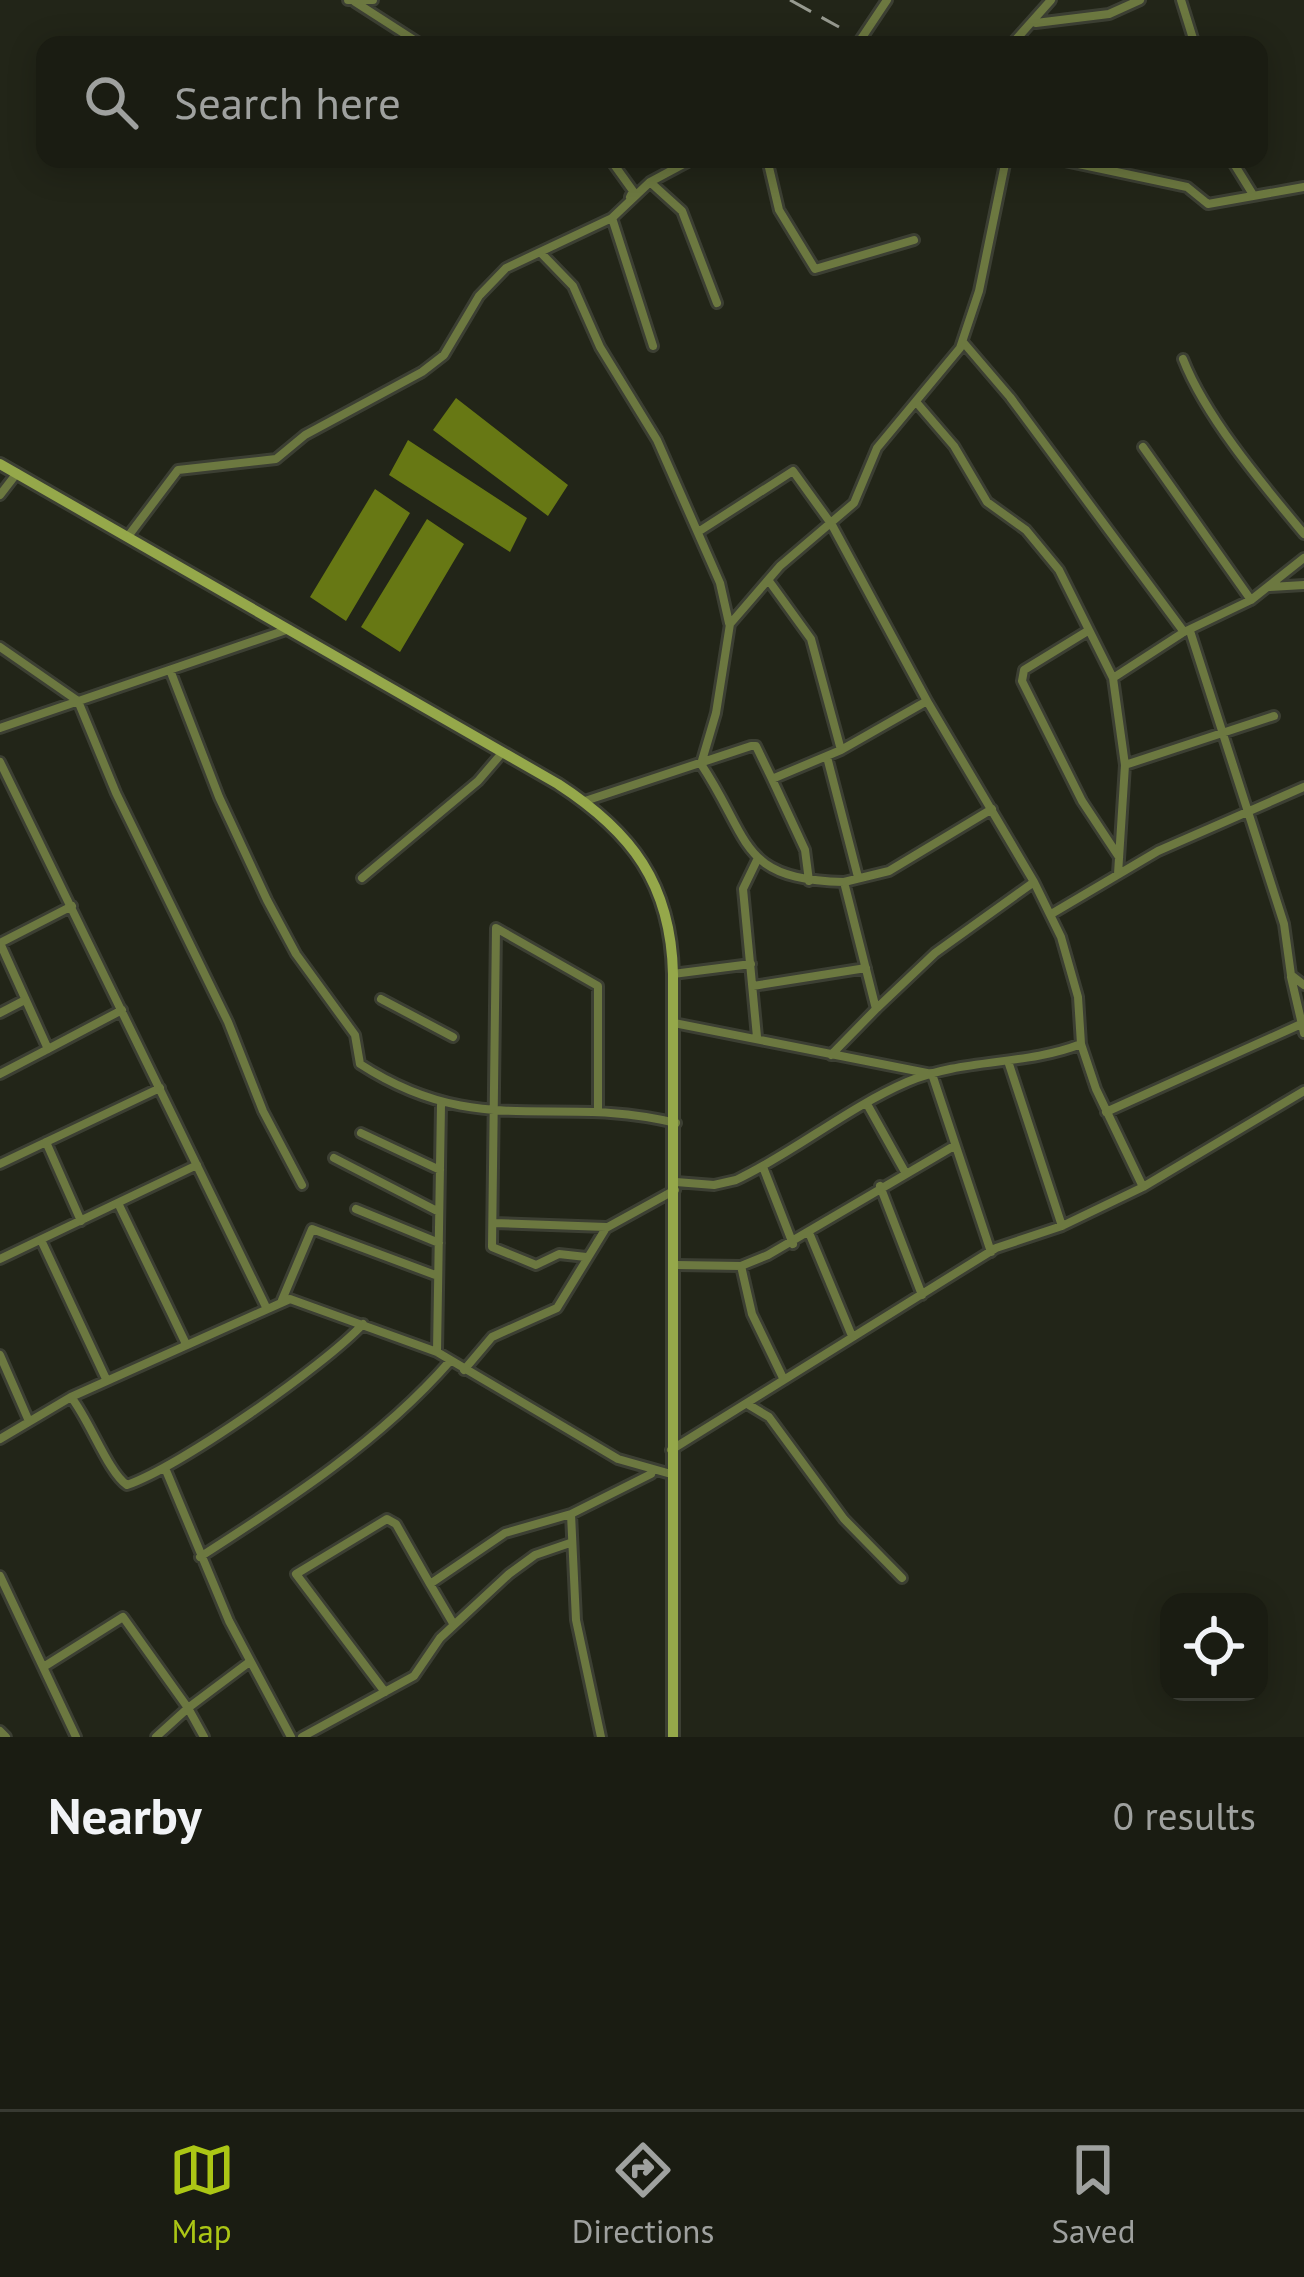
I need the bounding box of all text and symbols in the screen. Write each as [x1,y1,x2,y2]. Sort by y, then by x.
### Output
search box [36,36,1268,168]
icon: search [78,69,144,135]
text: Search here [174,73,401,131]
map controls [1160,1593,1268,1701]
button: locate [1160,1593,1268,1701]
text: Nearby [48,1782,202,1848]
text: 0 results [1113,1790,1256,1841]
tab: Map [169,2137,235,2252]
tab: Directions [572,2137,714,2252]
tab: Saved [1051,2137,1135,2252]

